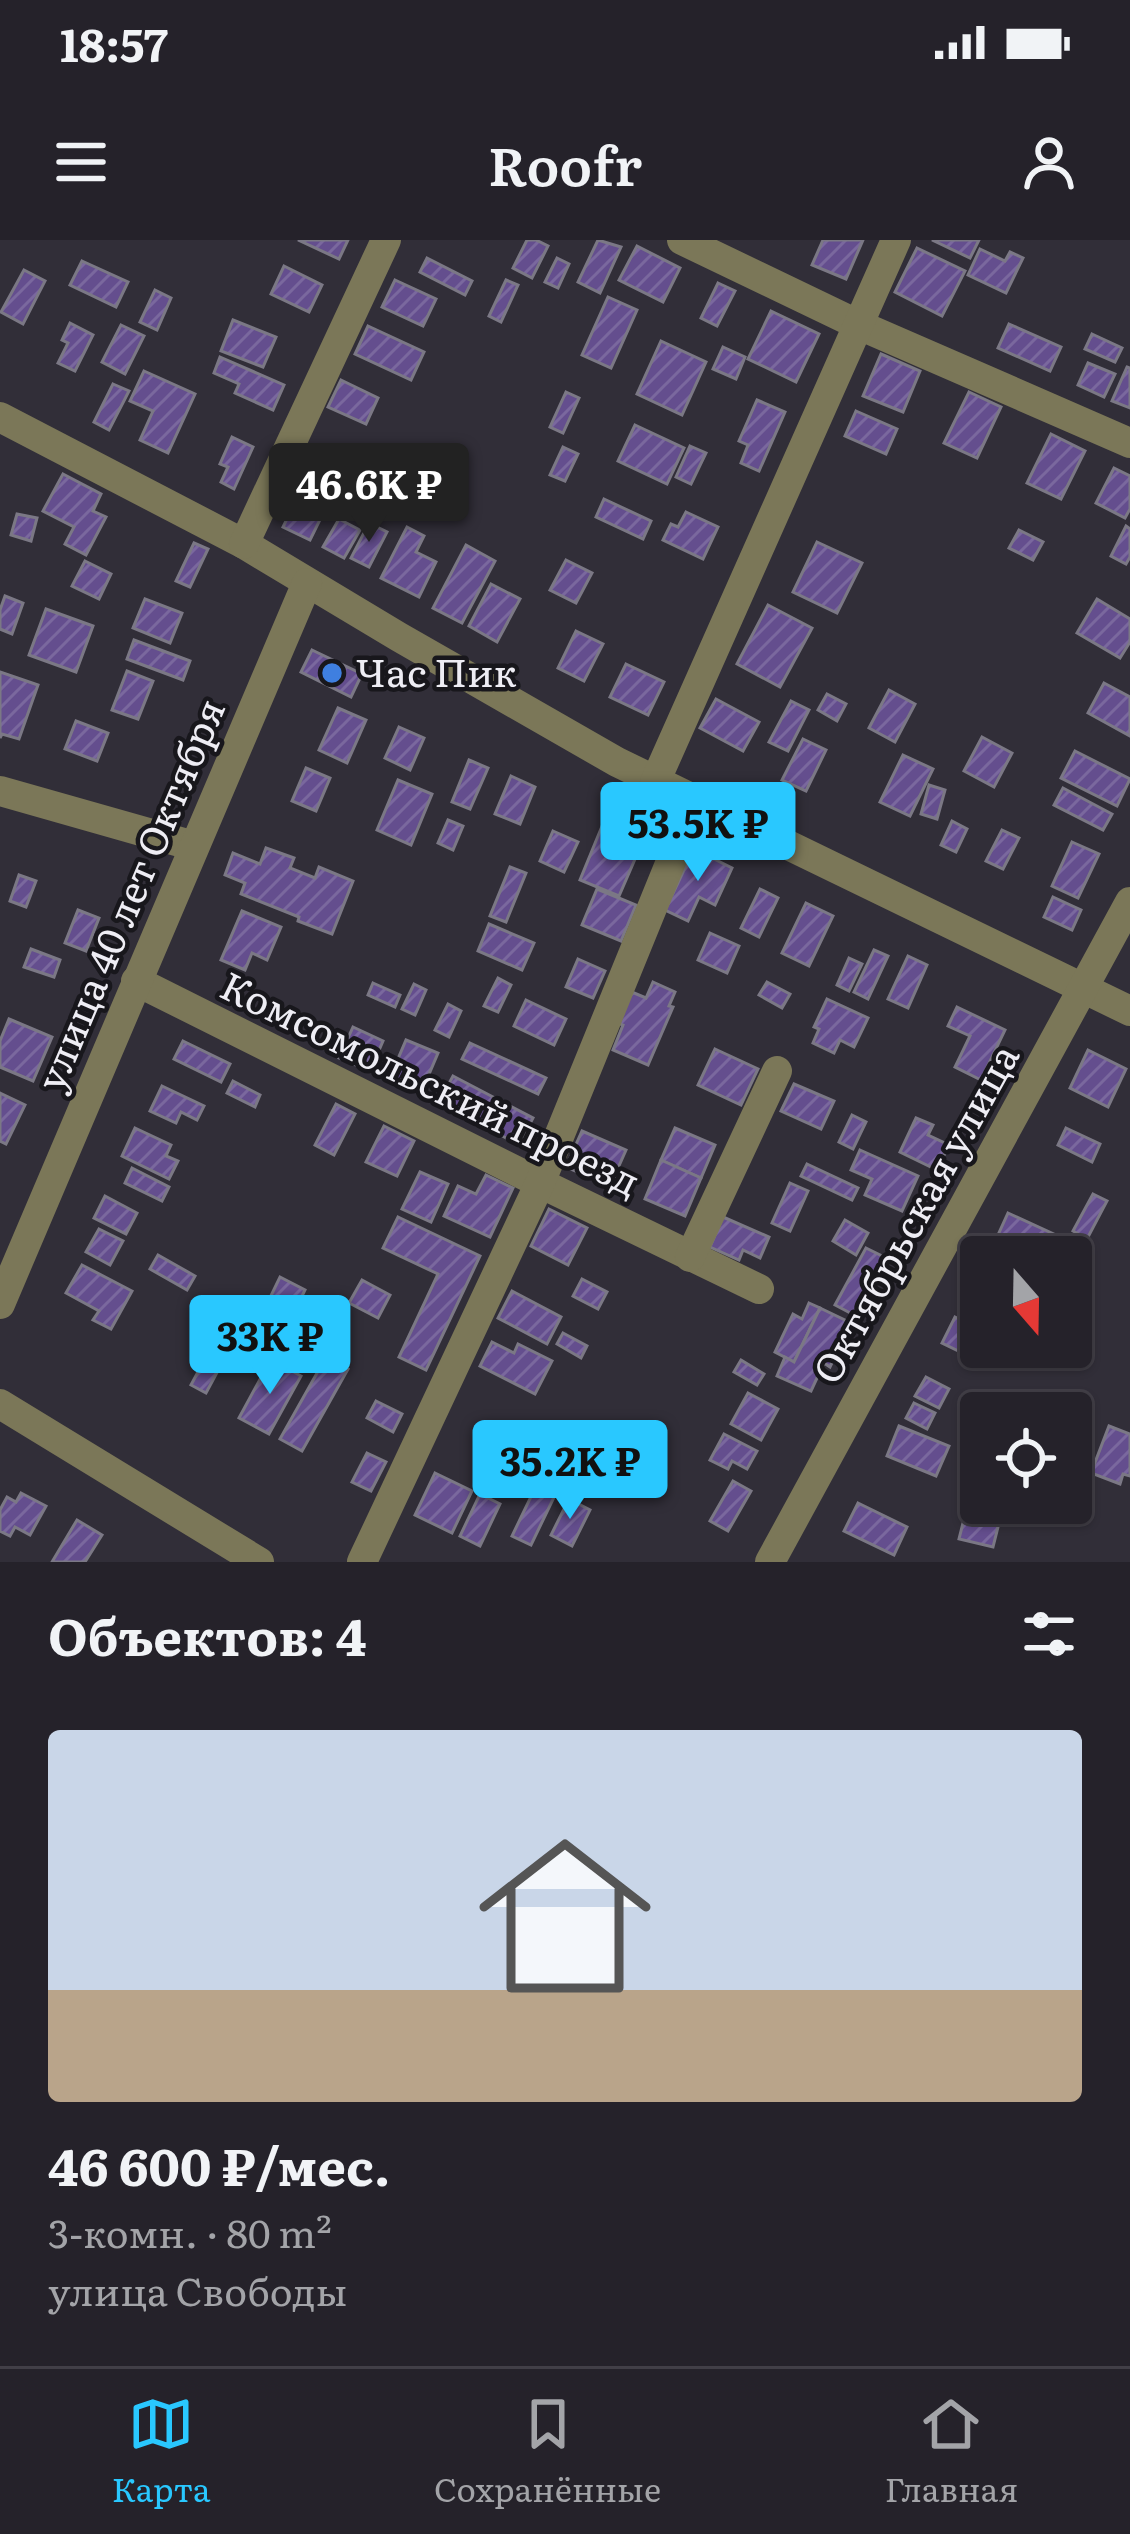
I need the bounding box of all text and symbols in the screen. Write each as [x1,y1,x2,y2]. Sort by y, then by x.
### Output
text: 18:57 [60,9,168,76]
text: Roofr [488,122,642,203]
icon: menu [48,129,114,195]
icon: person [1016,129,1082,195]
pin: 46.6K ₽ [258,443,480,545]
text: 46.6K ₽ [296,453,442,511]
place label: Час Пик [356,641,517,699]
marker: Час Пик [319,660,345,686]
street label: улица 40 лет Октября [19,689,237,1099]
pin: 53.5K ₽ [587,782,809,884]
text: 53.5K ₽ [627,792,769,850]
street label: Комсомольский проезд [212,954,651,1208]
street label: Октябрьская улица [796,1032,1031,1393]
north arrow [960,1236,1092,1368]
map controls [960,1236,1092,1524]
pin: 33K ₽ [186,1295,354,1397]
text: 33K ₽ [216,1305,324,1363]
button: locate [960,1392,1092,1524]
pin: 35.2K ₽ [459,1420,681,1522]
text: 35.2K ₽ [500,1430,641,1488]
text: Объектов: 4 [48,1596,366,1672]
icon: filters [1016,1601,1082,1667]
icon: home [457,1808,673,2024]
text: 46 600 ₽/мес. [48,2126,391,2202]
text: 3-комн. · 80 m² [48,2202,332,2260]
text: улица Свободы [48,2260,348,2318]
tab: Карта [112,2391,211,2512]
tab: Сохранённые [434,2391,661,2512]
tab: Главная [885,2391,1018,2512]

